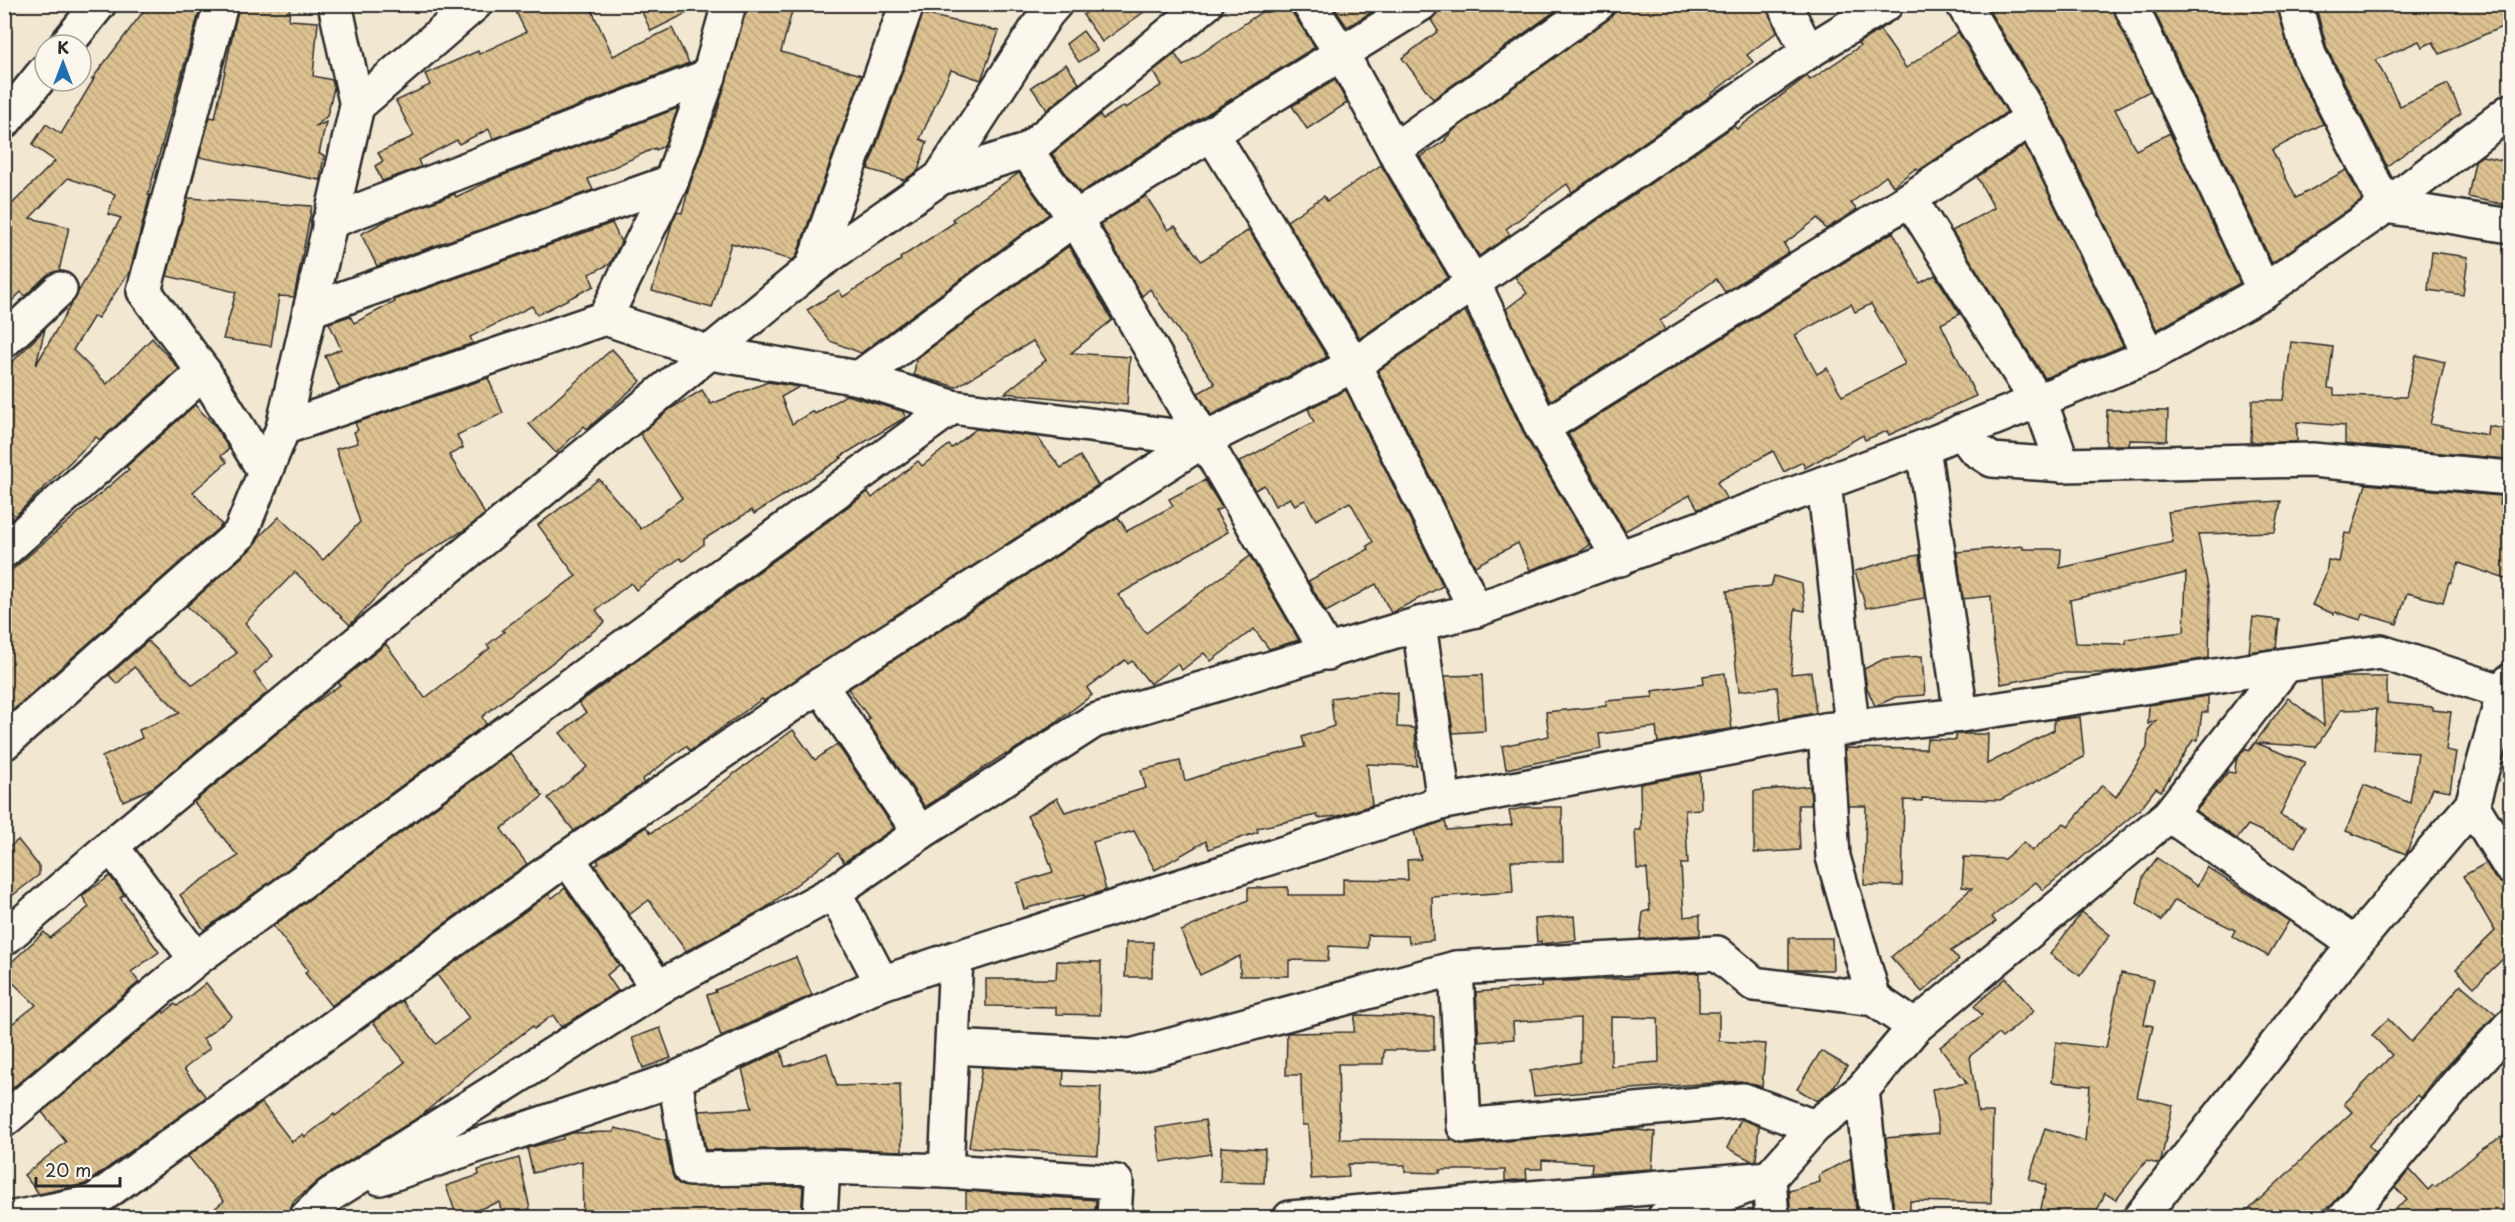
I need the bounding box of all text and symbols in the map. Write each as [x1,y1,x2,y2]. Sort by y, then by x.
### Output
north arrow [33,33,93,93]
text: K [57,35,69,59]
scale bar [36,1150,120,1188]
text: 20 m [45,1156,91,1183]

